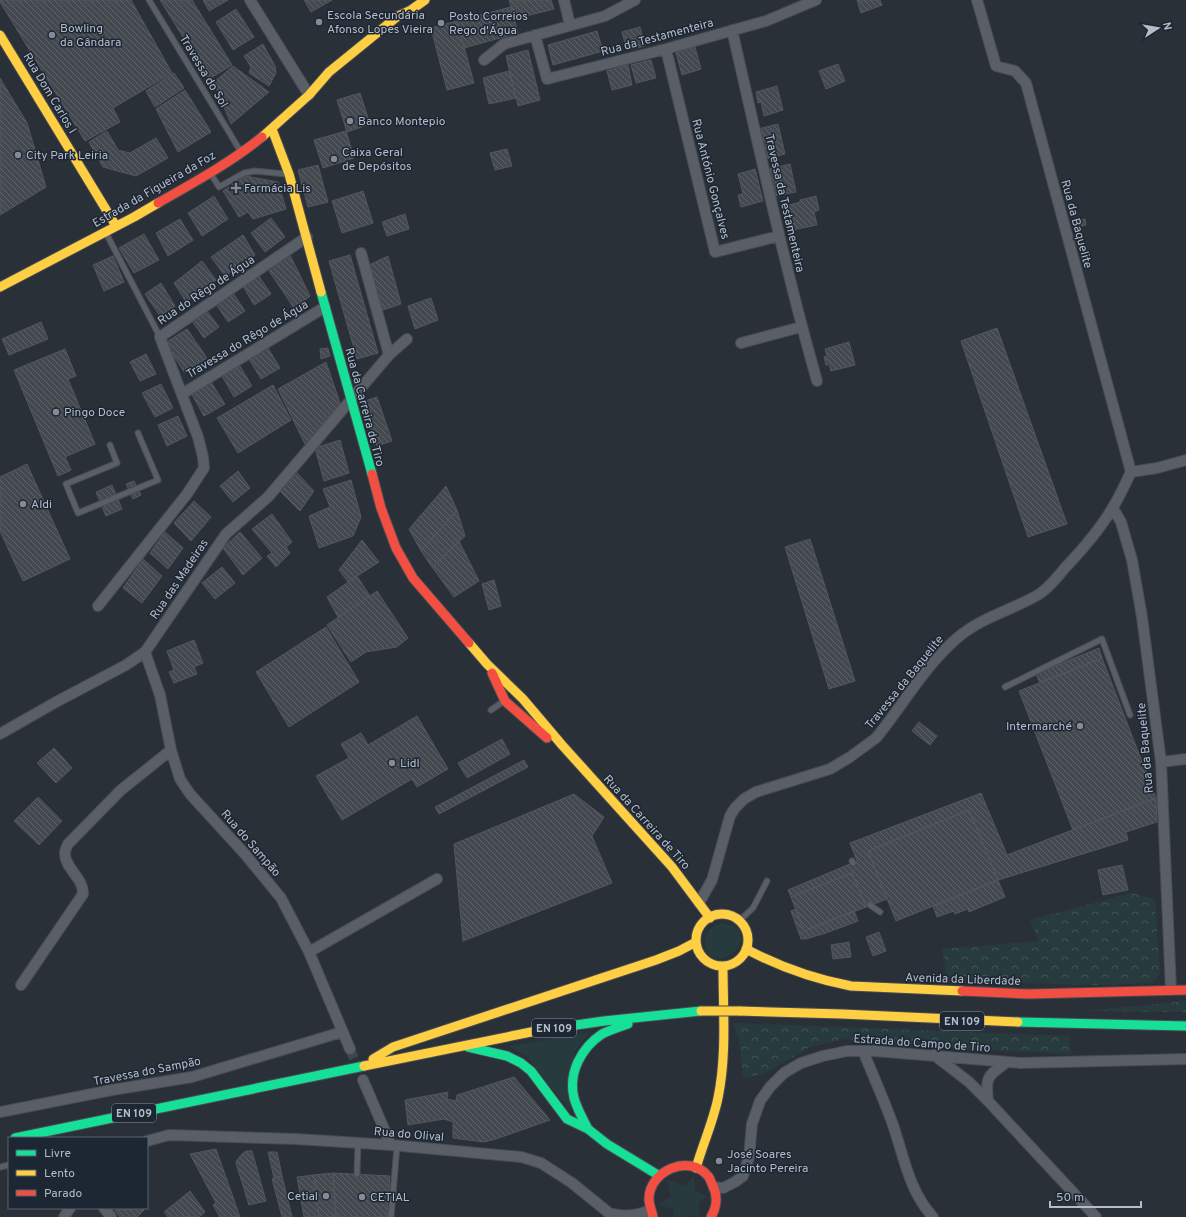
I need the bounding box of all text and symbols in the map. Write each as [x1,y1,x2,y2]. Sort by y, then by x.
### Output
place label: Escola Secundária Afonso Lopes Vieira [327,8,433,38]
north arrow [1138,8,1178,48]
place label: Posto Correios Rego d'Água [449,9,528,39]
street label: Rua da Testamenteira [599,15,715,61]
marker: Escola Secundária Afonso Lopes Vieira [314,17,324,27]
marker: Posto Correios Rego d'Água [436,18,446,28]
place label: Bowling da Gândara [60,21,121,51]
text: N [1159,21,1174,31]
marker: Bowling da Gândara [47,30,57,40]
street label: Travessa do Sol [175,32,231,111]
street label: Rua Dom Carlos I [19,50,80,137]
place label: Banco Montepio [358,114,446,130]
marker: Banco Montepio [345,116,355,126]
street label: Rua António Gonçalves [687,117,733,241]
street label: Travessa da Testamenteira [760,132,808,274]
place label: Caixa Geral de Depósitos [342,145,412,175]
place label: City Park Leiria [26,148,108,164]
street label: Estrada da Figueira da Foz [90,148,219,232]
marker: City Park Leiria [13,150,23,160]
marker: Caixa Geral de Depósitos [329,154,339,164]
street label: Rua da Baquelite [1057,178,1096,270]
place label: Farmácia Lis [244,181,311,197]
marker: Farmácia Lis [231,183,241,193]
street label: Rua do Rêgo de Água [155,252,258,329]
street label: Travessa do Rêgo de Água [184,297,312,383]
street label: Rua da Carreira de Tiro [340,346,388,469]
place label: Pingo Doce [64,405,125,421]
marker: Pingo Doce [51,407,61,417]
place label: Aldi [31,497,52,513]
marker: Aldi [18,499,28,509]
street label: Rua das Madeiras [147,536,213,623]
street label: Travessa da Baquelite [862,632,948,733]
street label: Rua da Baquelite [1134,702,1158,794]
place label: Intermarché [1006,719,1072,735]
marker: Intermarché [1075,721,1085,731]
place label: Lidl [400,756,420,772]
marker: Lidl [387,758,397,768]
street label: Rua da Carreira de Tiro [599,772,693,874]
street label: Rua do Sampão [217,807,284,881]
street label: Avenida da Liberdade [905,970,1021,990]
road number: EN 109 [940,1012,984,1030]
road number: EN 109 [532,1019,576,1037]
street label: Estrada do Campo de Tiro [853,1031,991,1057]
street label: Travessa do Sampão [92,1054,203,1090]
road number: EN 109 [112,1104,156,1122]
street label: Rua do Olival [373,1124,445,1146]
legend [8,1137,148,1209]
text: Livre [44,1146,71,1162]
place label: José Soares Jacinto Pereira [727,1147,808,1177]
marker: José Soares Jacinto Pereira [714,1156,724,1166]
text: Lento [44,1166,75,1182]
scale bar [1050,1183,1141,1209]
text: Parado [44,1186,82,1202]
place label: Cetial [287,1189,318,1205]
place label: CETIAL [370,1190,410,1206]
text: 50 m [1056,1190,1084,1206]
marker: Cetial [321,1191,331,1201]
marker: CETIAL [357,1192,367,1202]

